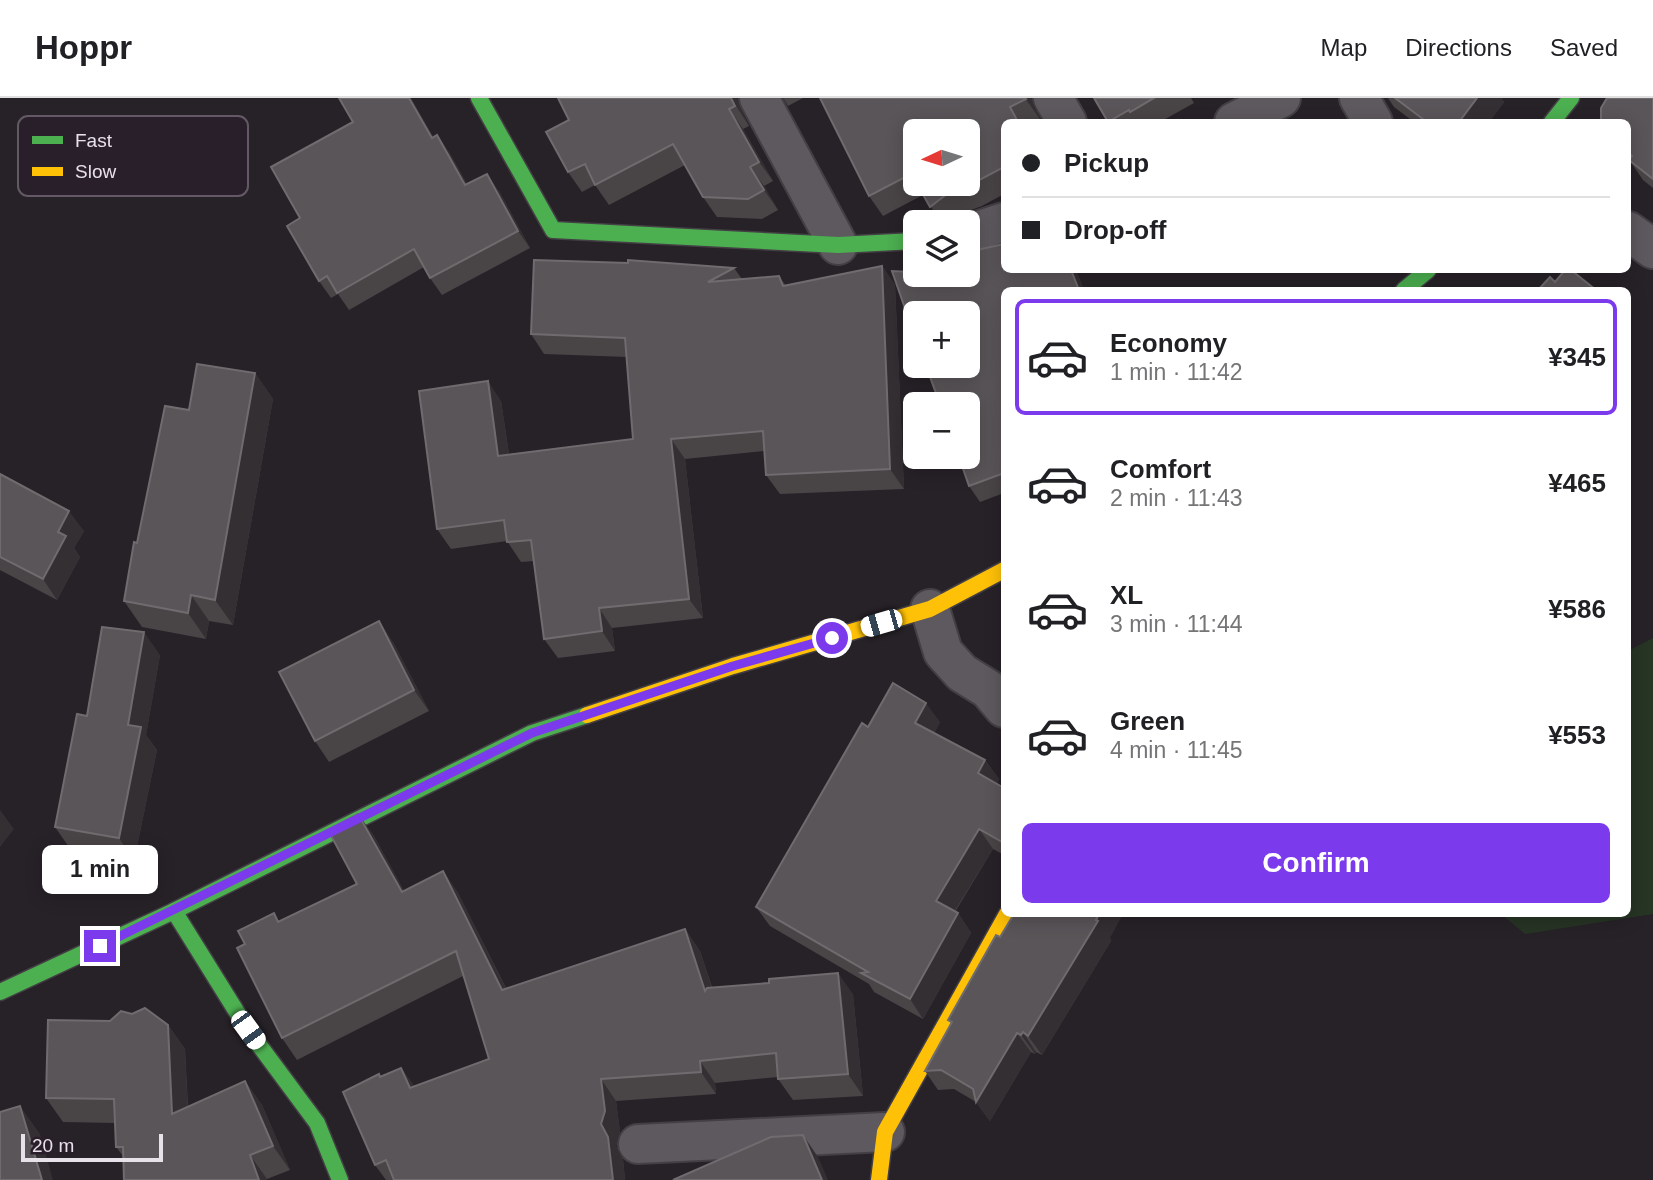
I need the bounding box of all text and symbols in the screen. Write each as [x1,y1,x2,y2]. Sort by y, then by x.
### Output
text: Hoppr [35,29,132,66]
text: Map [1321,34,1367,61]
text: Directions [1405,34,1512,61]
text: Saved [1550,34,1618,61]
legend [18,116,248,196]
north arrow [903,119,980,196]
map controls [903,119,980,469]
text: Fast [75,130,113,151]
text: Pickup [1064,148,1149,178]
text: Slow [75,161,116,182]
button: layers [903,210,980,287]
text: Drop-off [1064,215,1167,245]
button: + [903,301,980,378]
icon: car [1026,326,1089,389]
text: Economy [1110,328,1227,358]
text: ¥345 [1548,342,1606,372]
text: 1 min · 11:42 [1110,359,1243,385]
button: − [903,392,980,469]
icon: car [1026,452,1089,515]
text: Comfort [1110,454,1211,484]
text: ¥465 [1548,468,1606,498]
text: 2 min · 11:43 [1110,485,1243,511]
icon: car [1026,578,1089,641]
text: XL [1110,580,1143,610]
text: ¥586 [1548,594,1606,624]
car [858,607,905,639]
text: 3 min · 11:44 [1110,611,1243,637]
route start [816,622,848,654]
icon: car [1026,704,1089,767]
text: Green [1110,706,1185,736]
text: ¥553 [1548,720,1606,750]
text: 4 min · 11:45 [1110,737,1243,763]
button: Confirm [1022,823,1610,903]
callout: 1 min [42,844,158,894]
text: 1 min [70,856,130,882]
route end [84,930,116,962]
car [228,1007,269,1053]
scale bar [21,1131,163,1163]
text: 20 m [32,1135,74,1156]

